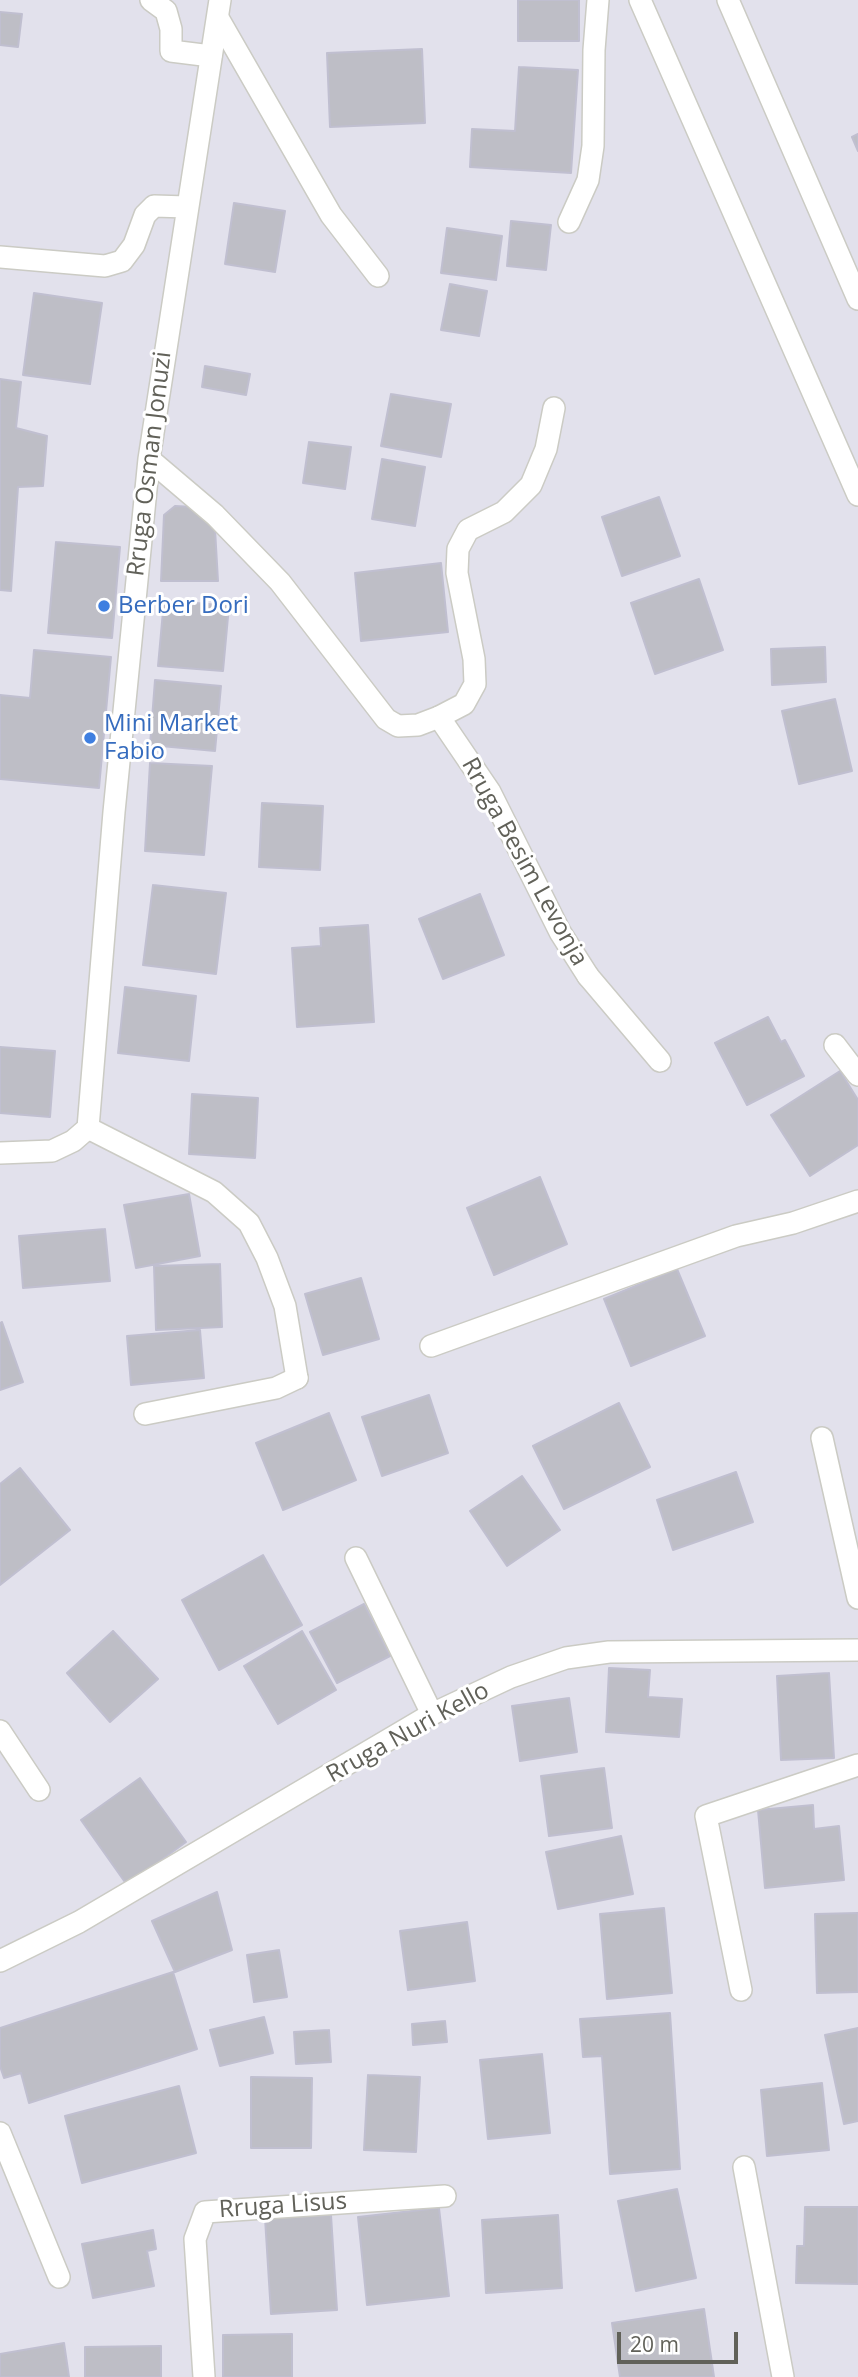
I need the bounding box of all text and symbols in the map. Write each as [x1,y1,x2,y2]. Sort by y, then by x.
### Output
street label: Rruga Osman Jonuzi [122,350,178,578]
place label: Berber Dori [118,592,249,620]
marker: Berber Dori [96,598,112,614]
place label: Mini Market Fabio [104,710,238,766]
marker: Mini Market Fabio [82,730,98,746]
street label: Rruga Besim Levonja [455,753,593,971]
street label: Rruga Nuri Kello [322,1676,494,1790]
street label: Rruga Lisus [218,2187,348,2225]
scale bar [620,2318,741,2362]
text: 20 m [630,2330,679,2358]

